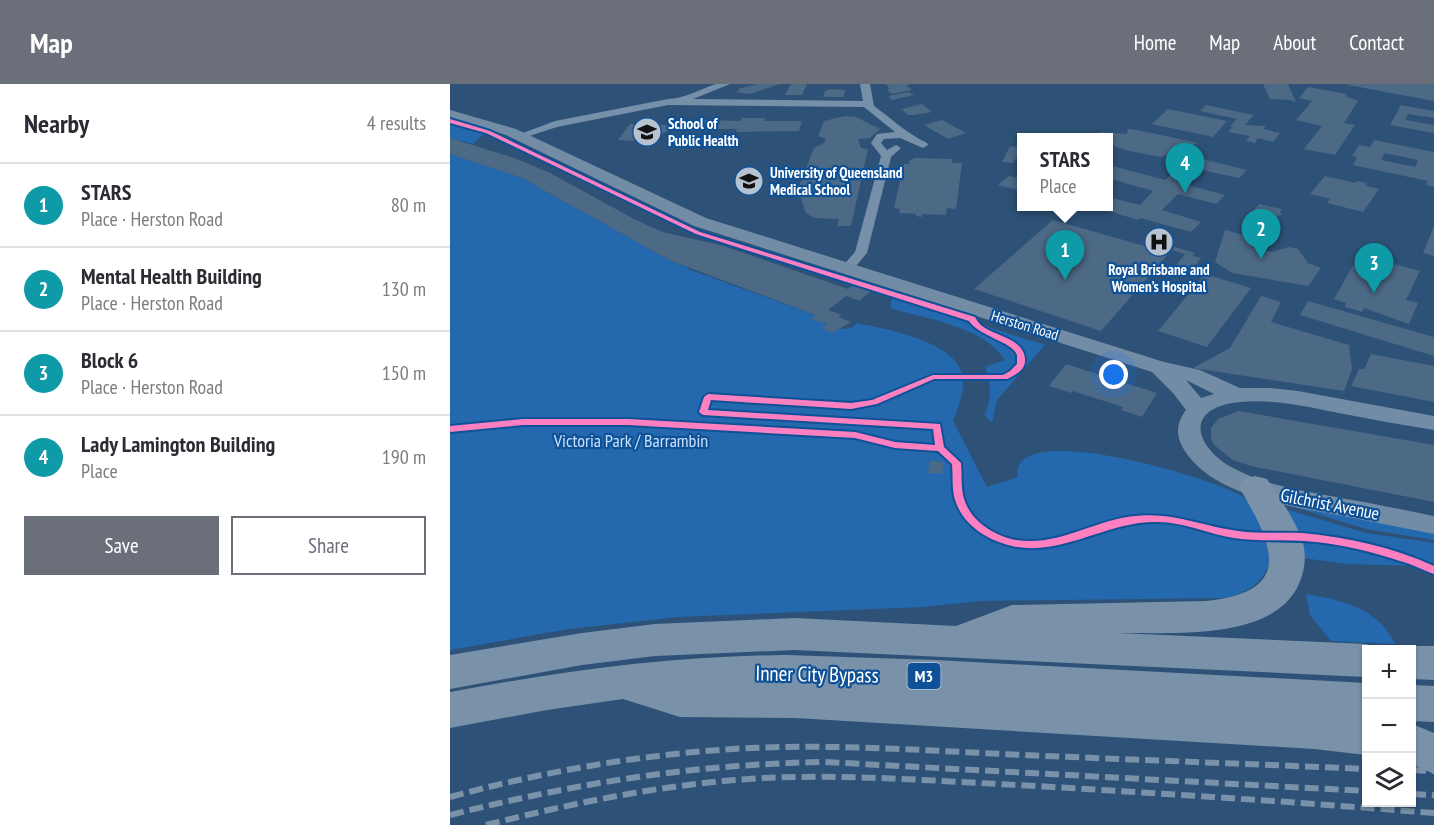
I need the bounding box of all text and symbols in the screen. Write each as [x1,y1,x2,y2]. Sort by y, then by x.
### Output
text: Map [30,24,73,61]
text: Home [1134,29,1176,56]
text: Map [1209,29,1240,56]
text: About [1273,29,1316,56]
text: Contact [1349,29,1404,56]
text: Nearby [24,107,89,140]
text: 4 results [367,110,426,136]
place label: School of Public Health [668,114,739,150]
school or university icon: School of Public Health [631,116,663,148]
popup [1017,133,1113,211]
pin: 4 [1166,144,1204,193]
text: STARS [1040,145,1090,173]
place label: University of Queensland Medical School [770,163,903,199]
school or university icon: University of Queensland Medical School [733,165,765,197]
text: Place [1040,173,1077,199]
text: STARS [81,178,131,206]
text: 1 [39,192,48,218]
text: 80 m [391,192,426,218]
text: Place · Herston Road [81,206,223,232]
pin: 2 [1242,210,1280,259]
hospital icon: Royal Brisbane and Women’s Hospital [1143,226,1175,258]
pin: 1 [1046,230,1084,280]
pin: 3 [1354,244,1394,293]
place label: Royal Brisbane and Women’s Hospital [1108,260,1210,296]
text: Mental Health Building [81,262,262,290]
text: 2 [39,276,48,302]
text: 130 m [382,276,426,302]
text: Place · Herston Road [81,290,223,316]
street label: Herston Road [989,306,1061,344]
text: Block 6 [81,346,138,374]
text: 3 [39,360,48,386]
text: 150 m [382,360,426,386]
your location [1099,360,1128,389]
text: Place · Herston Road [81,374,223,400]
park label: Victoria Park / Barrambin [553,429,708,452]
text: Lady Lamington Building [81,430,275,458]
text: 4 [39,444,48,470]
text: 190 m [382,444,426,470]
text: Place [81,458,118,484]
street label: Gilchrist Avenue [1279,483,1381,525]
button: Save [24,516,219,575]
button: Share [231,516,426,575]
map controls [1362,645,1416,807]
button: + [1362,645,1416,699]
street label: Inner City Bypass [755,659,879,689]
road number: M3 [908,663,940,689]
button: − [1362,699,1416,753]
button: layers [1362,753,1416,807]

